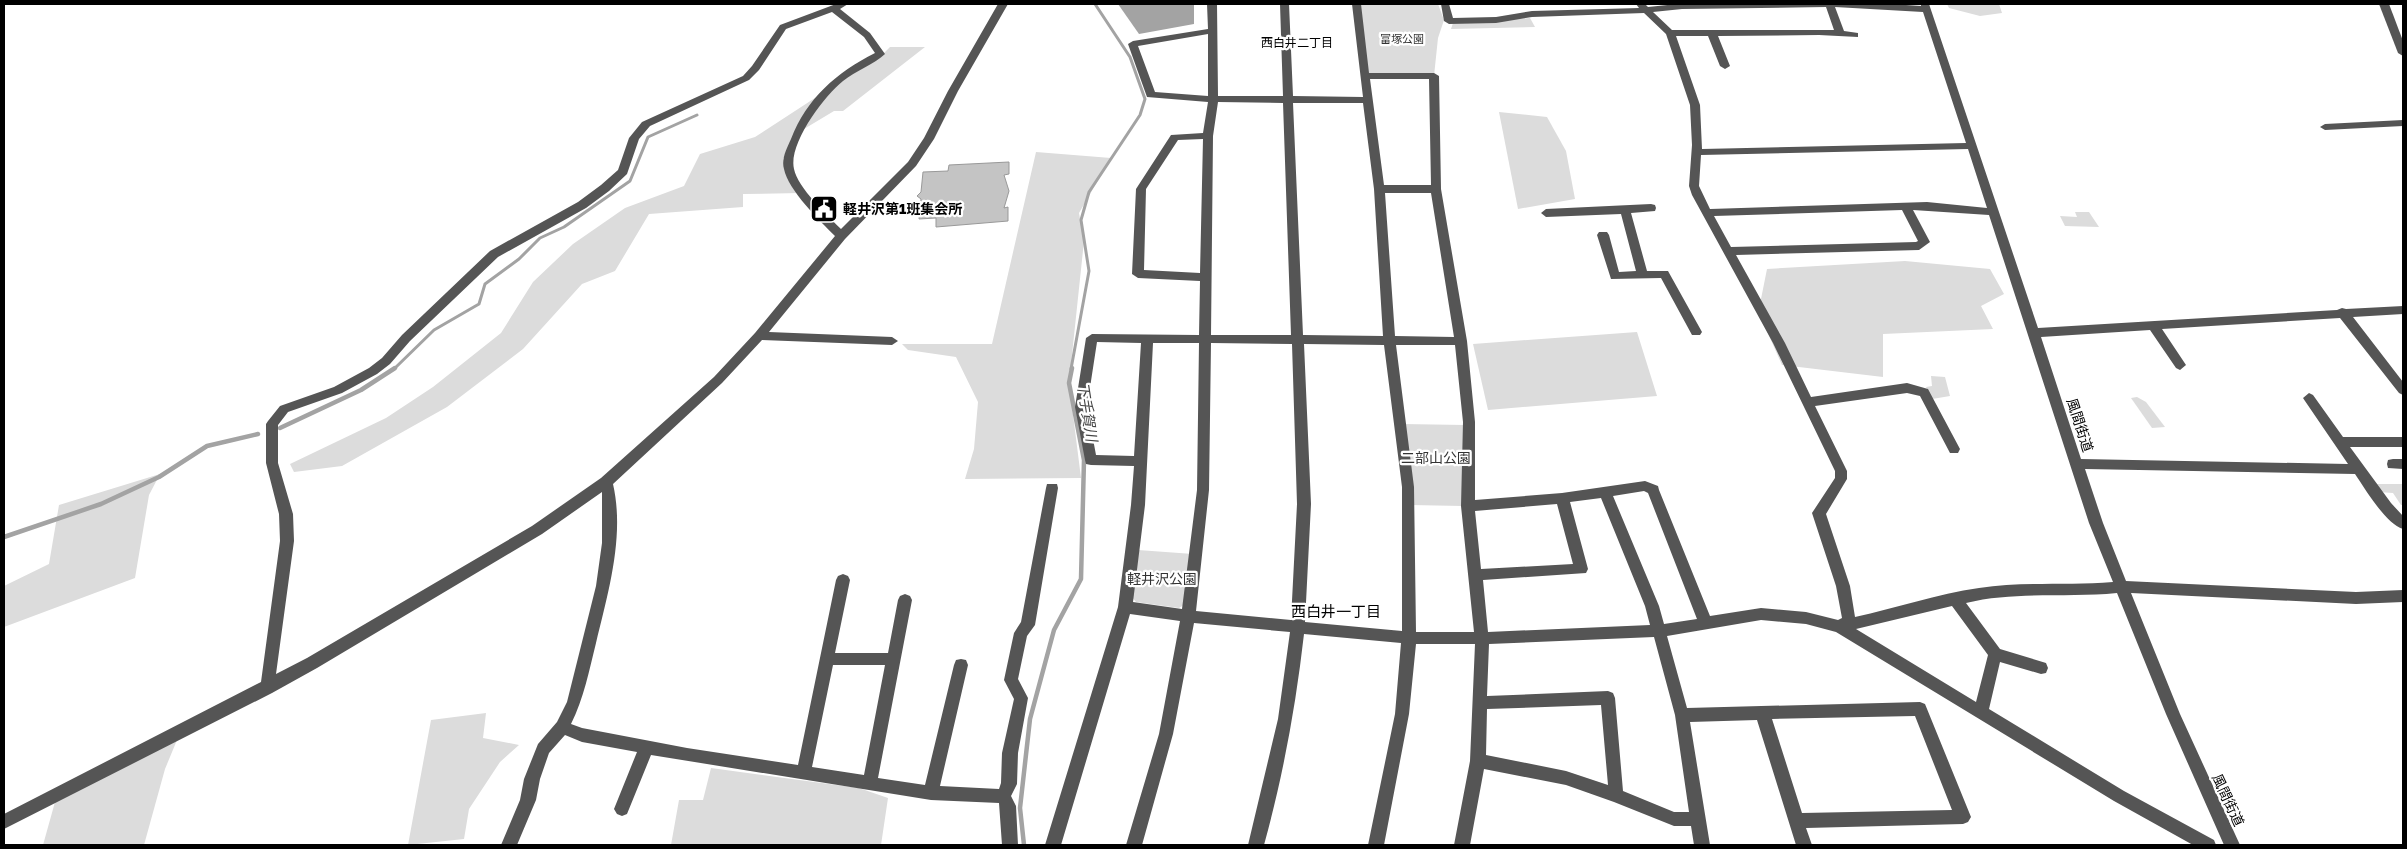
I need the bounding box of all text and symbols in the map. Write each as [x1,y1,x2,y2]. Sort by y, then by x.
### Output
park label: 富塚公園 [1380,32,1424,45]
district label: 西白井二丁目 [1261,35,1333,50]
public building icon: 軽井沢第1班集会所 [809,194,839,224]
place label: 軽井沢第1班集会所 [843,200,962,217]
water label: 下手賀川 [1074,381,1102,445]
street label: 風間街道 [2064,396,2097,454]
park label: 二部山公園 [1401,449,1471,466]
park label: 軽井沢公園 [1127,570,1197,587]
district label: 西白井一丁目 [1291,602,1381,620]
street label: 風間街道 [2209,771,2248,829]

